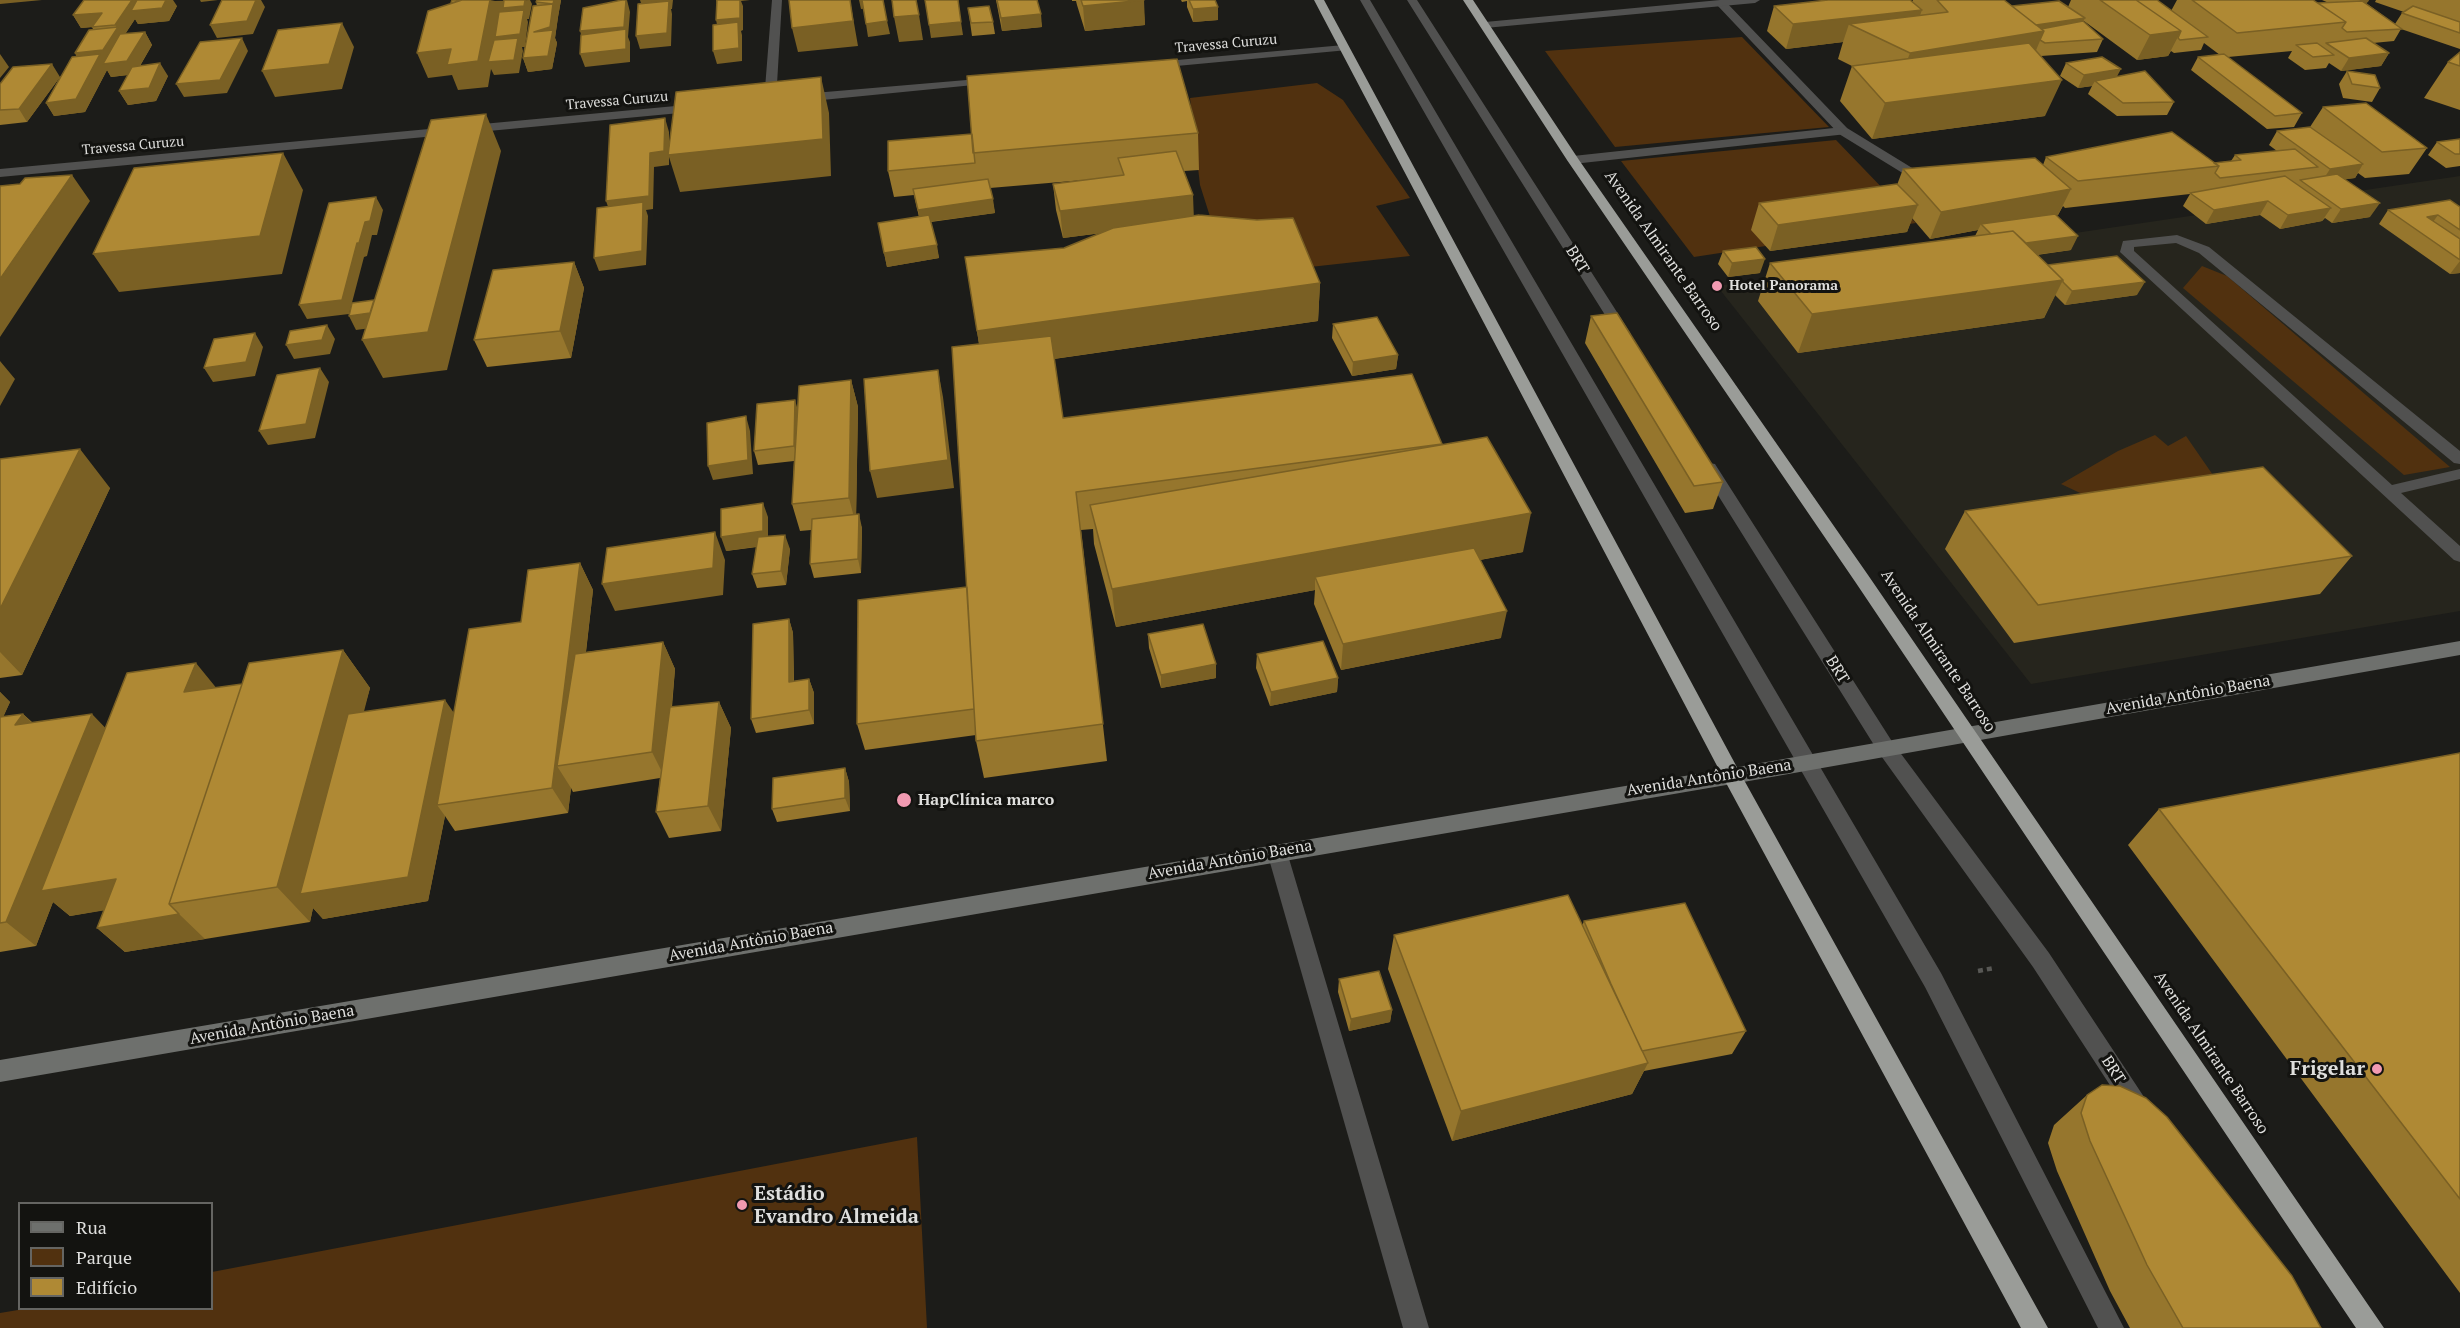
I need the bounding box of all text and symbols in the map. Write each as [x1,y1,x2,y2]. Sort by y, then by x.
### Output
street label: Travessa Curuzu [1174,31,1278,57]
street label: Travessa Curuzu [565,88,669,114]
street label: Travessa Curuzu [81,133,185,159]
street label: Avenida Almirante Barroso [1600,167,1726,335]
street label: BRT [1561,243,1593,277]
place label: Hotel Panorama [1729,278,1838,294]
marker: Hotel Panorama [1710,279,1724,293]
street label: Avenida Almirante Barroso [1876,566,2000,736]
street label: BRT [1821,653,1853,687]
street label: Avenida Antônio Baena [2104,671,2272,719]
street label: Avenida Antônio Baena [1625,755,1793,801]
place label: HapClínica marco [918,790,1054,810]
marker: HapClínica marco [895,791,913,809]
street label: Avenida Antônio Baena [1146,836,1314,884]
street label: Avenida Antônio Baena [667,918,835,966]
street label: Avenida Almirante Barroso [2149,968,2273,1138]
street label: Avenida Antônio Baena [188,1001,356,1049]
street label: BRT [2097,1053,2129,1087]
place label: Frigelar [2290,1057,2365,1081]
marker: Frigelar [2370,1062,2384,1076]
place label: Estádio Evandro Almeida [754,1182,919,1229]
marker: Estádio Evandro Almeida [735,1198,749,1212]
legend [18,1202,213,1310]
text: Rua [76,1215,107,1239]
text: Parque [76,1245,132,1269]
text: Edifício [76,1275,137,1299]

